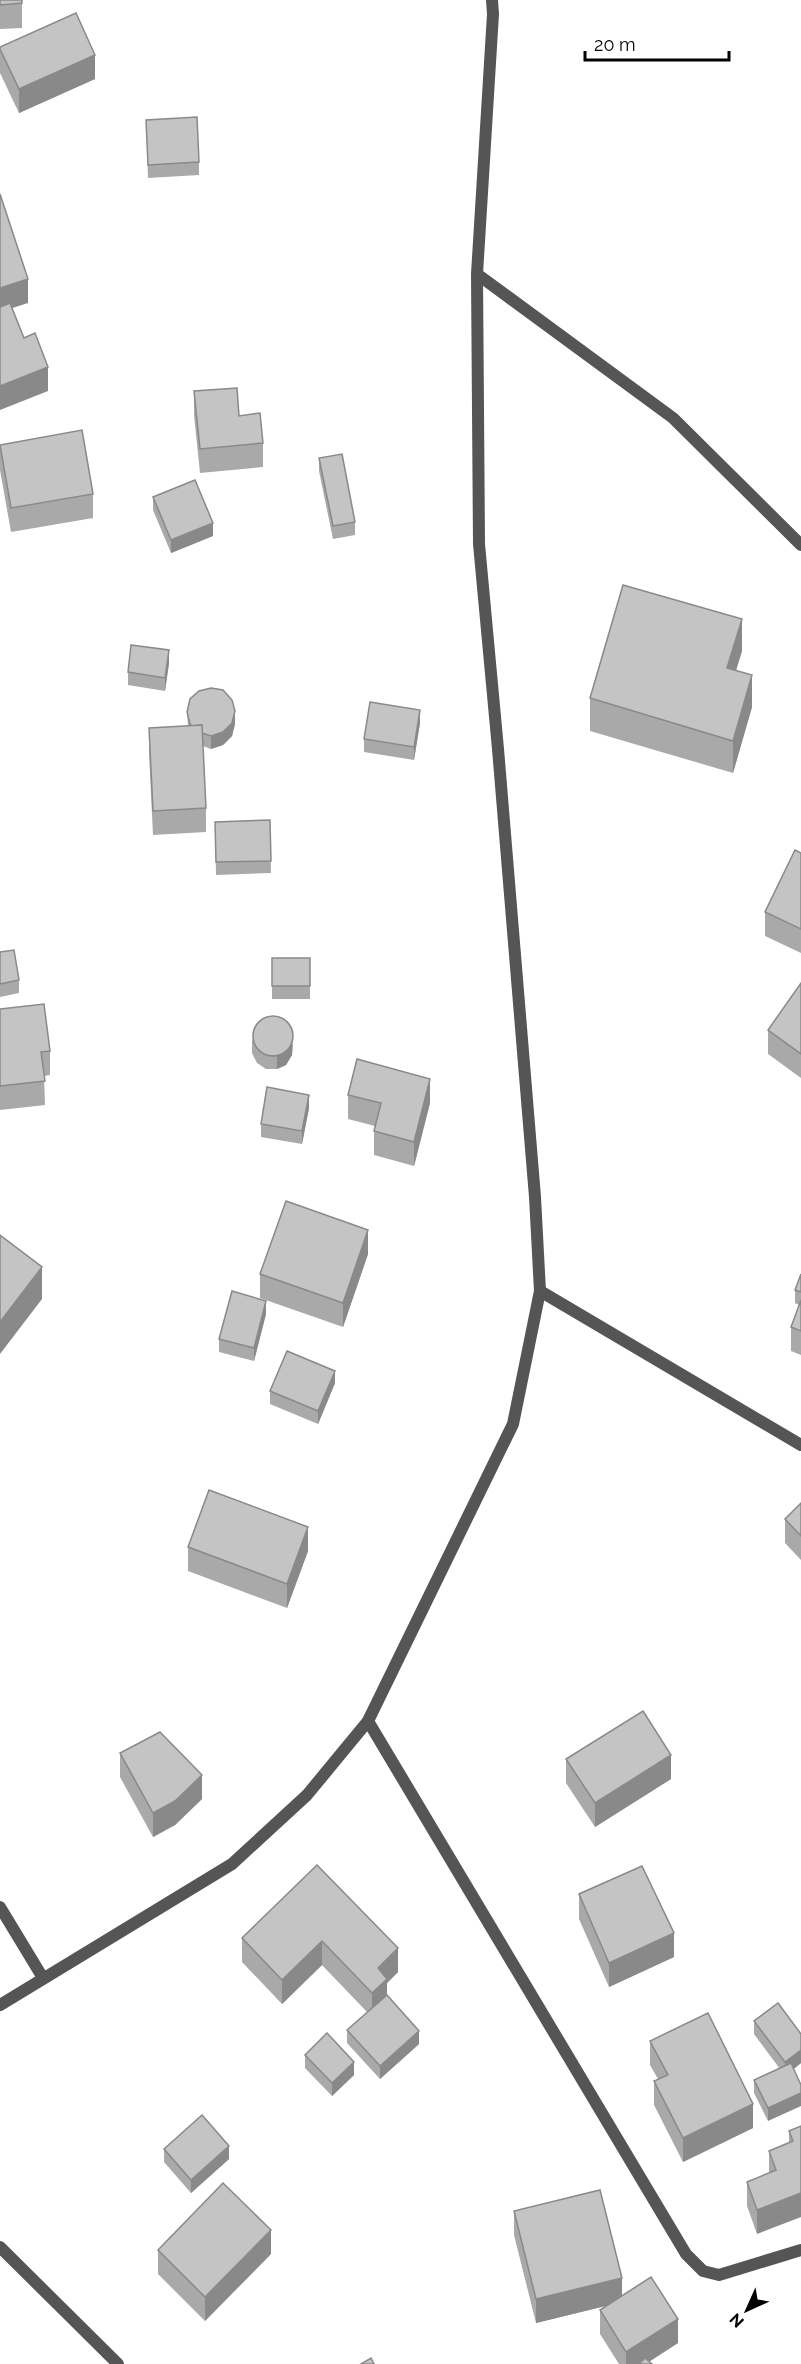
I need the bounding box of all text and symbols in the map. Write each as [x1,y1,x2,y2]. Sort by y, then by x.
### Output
scale bar [585,24,729,62]
text: 20 m [594,34,636,55]
north arrow [717,2280,777,2340]
text: N [726,2309,748,2331]

